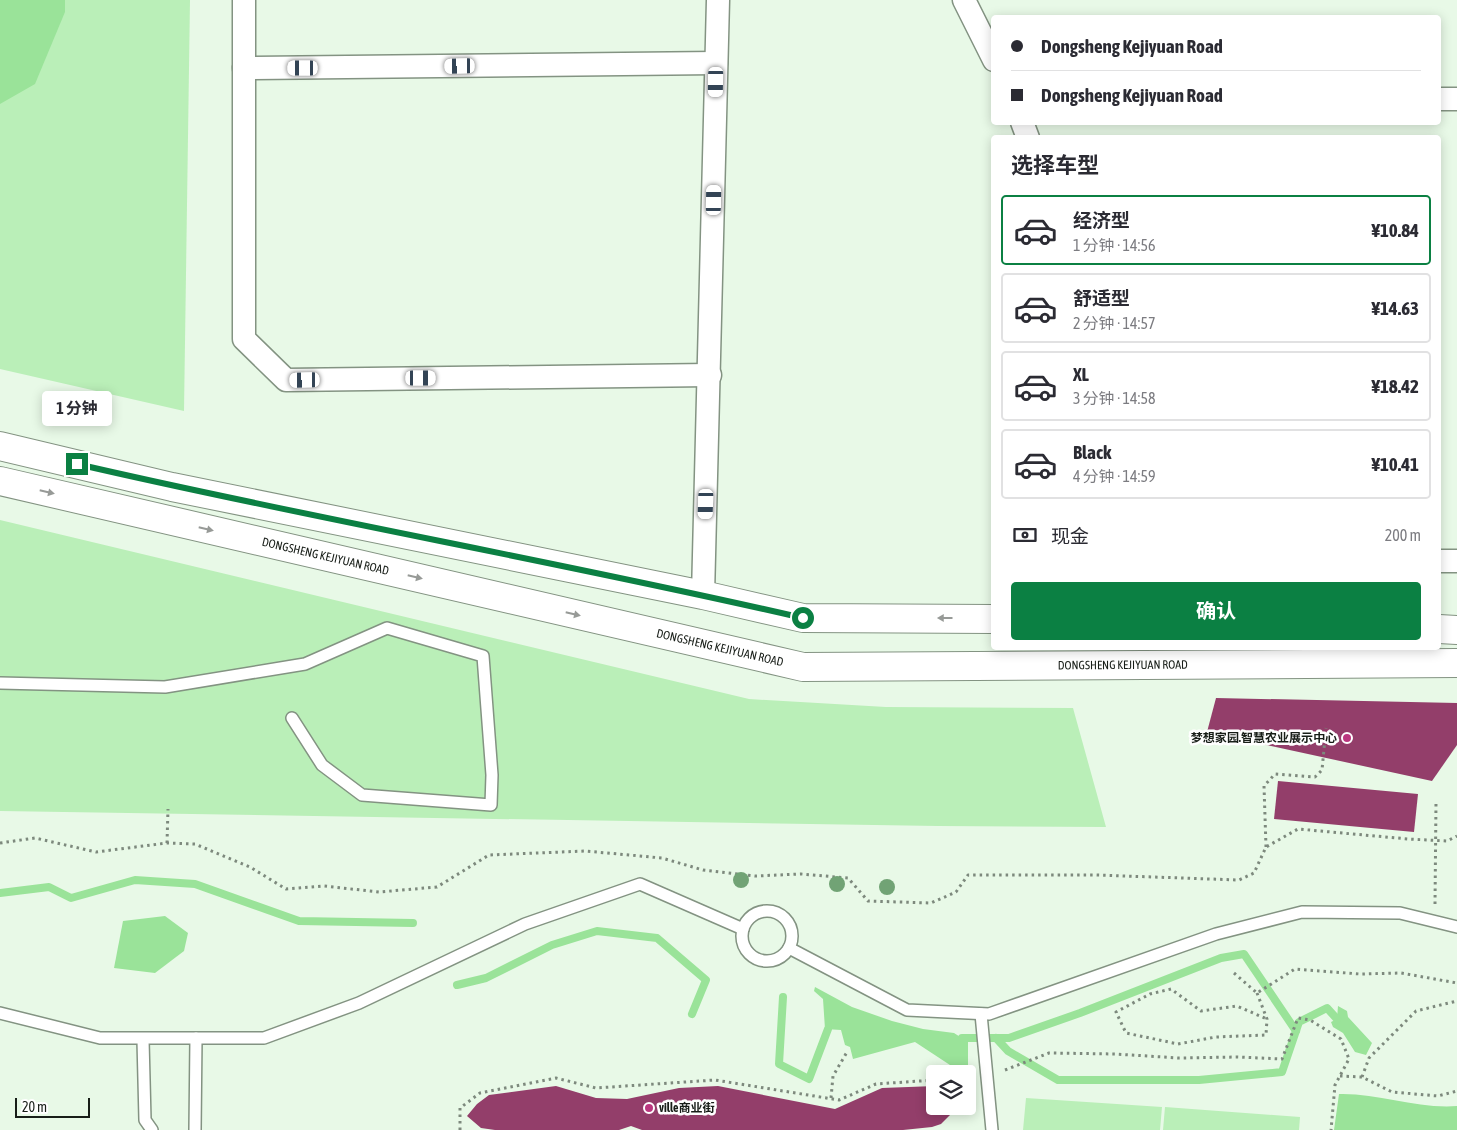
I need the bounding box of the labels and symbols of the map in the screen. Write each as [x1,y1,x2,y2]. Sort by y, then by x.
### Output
car [444,58,475,74]
car [288,61,318,76]
car [708,67,723,97]
car [706,185,721,215]
car [406,371,436,386]
car [289,372,320,388]
callout: 1 分钟 [42,392,112,426]
route end [66,453,88,475]
one-way arrow [40,488,55,496]
car [697,489,714,519]
one-way arrow [198,525,214,533]
street label: DONGSHENG KEJIYUAN ROAD [260,535,391,578]
one-way arrow [408,573,423,581]
route start [792,607,814,629]
one-way arrow [566,610,581,618]
one-way arrow [937,614,953,622]
street label: DONGSHENG KEJIYUAN ROAD [655,626,785,669]
street label: DONGSHENG KEJIYUAN ROAD [1058,658,1188,672]
place label: 梦想家园.智慧农业展示中心 [1191,731,1337,745]
marker: 梦想家园.智慧农业展示中心 [1341,732,1353,744]
scale bar [15,1095,90,1118]
place label: ville商业街 [659,1101,714,1115]
marker: ville商业街 [643,1102,655,1114]

